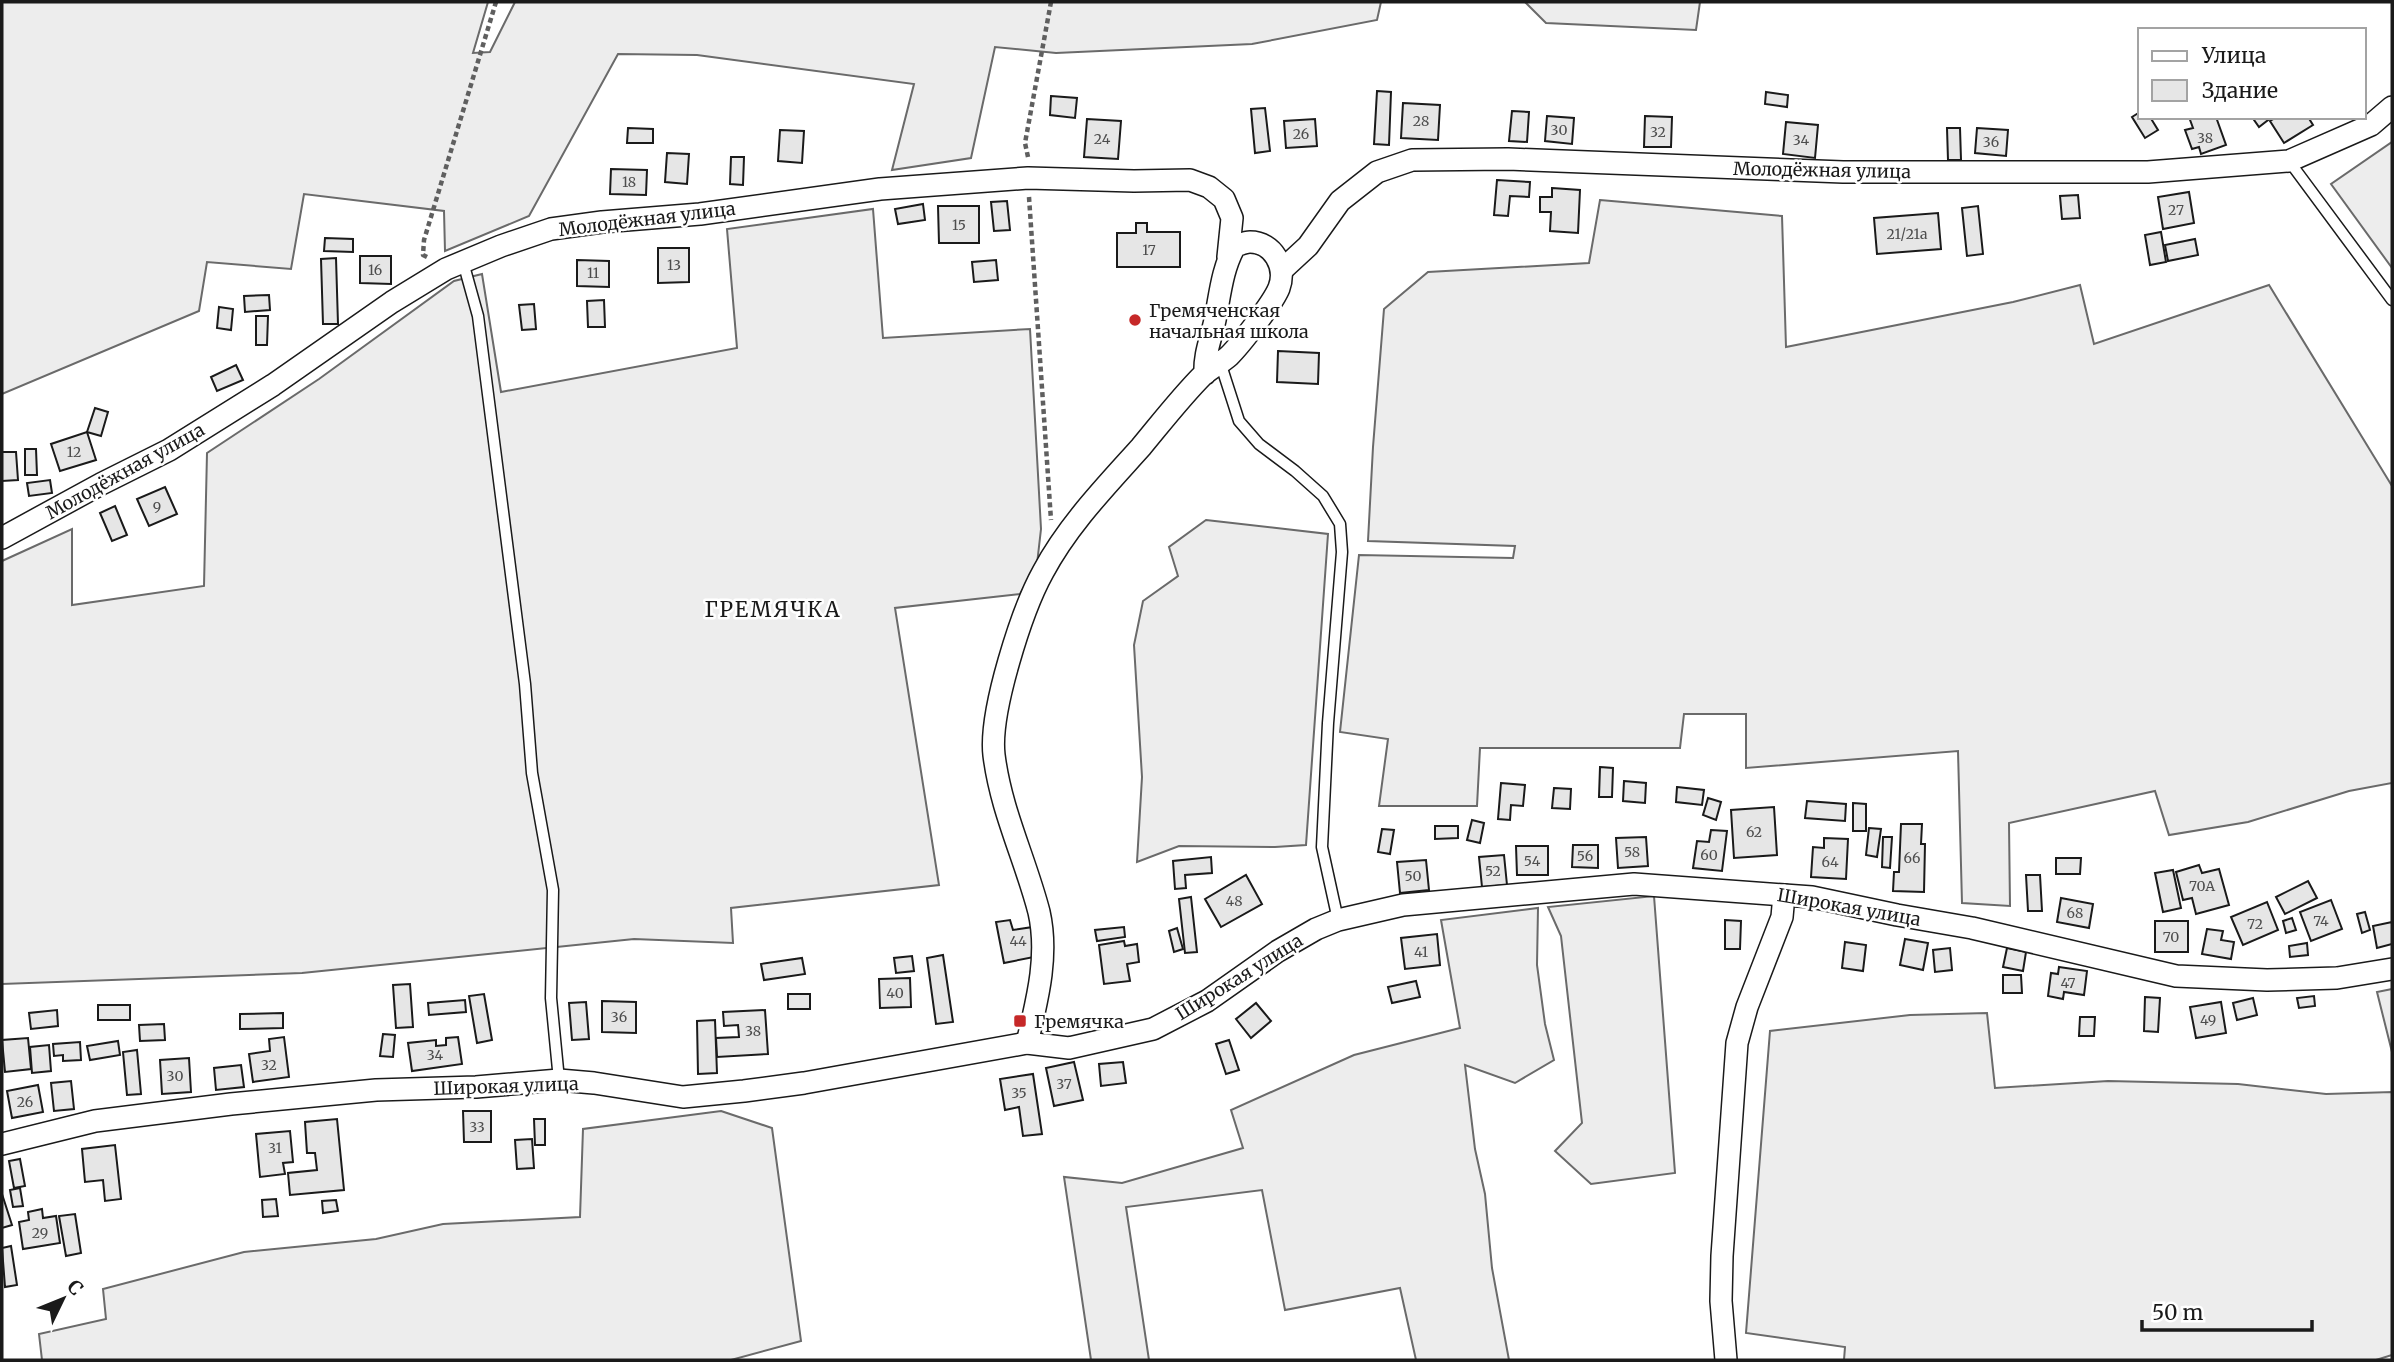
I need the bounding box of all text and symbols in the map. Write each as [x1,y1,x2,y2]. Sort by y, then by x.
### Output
legend [2138,28,2366,119]
text: Улица [2201,42,2266,69]
text: Здание [2202,77,2278,104]
house number: 28 [1413,112,1429,130]
house number: 30 [1551,121,1567,139]
house number: 32 [1650,123,1666,141]
house number: 26 [1293,125,1309,143]
house number: 38 [2197,129,2213,147]
house number: 24 [1094,130,1111,148]
house number: 34 [1793,131,1810,149]
house number: 36 [1983,133,1999,151]
street label: Молодёжная улица [1733,157,1911,183]
house number: 18 [622,173,636,191]
street label: Молодёжная улица [557,197,737,241]
house number: 27 [2168,201,2184,219]
house number: 15 [952,216,966,234]
house number: 21/21а [1887,225,1928,243]
house number: 17 [1142,241,1156,259]
house number: 13 [667,256,681,274]
house number: 16 [368,261,382,279]
house number: 11 [587,264,599,282]
place label: Гремяченская начальная школа [1149,299,1309,343]
marker: Гремяченская начальная школа [1127,312,1143,328]
street label: Молодёжная улица [42,418,209,524]
house number: 12 [67,443,81,461]
house number: 9 [153,498,161,516]
district label: ГРЕМЯЧКА [704,596,842,623]
house number: 62 [1746,823,1762,841]
house number: 58 [1624,843,1640,861]
house number: 60 [1700,846,1718,864]
house number: 56 [1577,847,1593,865]
house number: 66 [1904,849,1920,867]
house number: 54 [1524,852,1541,870]
house number: 64 [1821,853,1839,871]
house number: 52 [1485,862,1501,880]
house number: 50 [1405,867,1421,885]
house number: 70А [2189,877,2215,895]
street label: Широкая улица [1775,883,1923,931]
house number: 48 [1226,892,1242,910]
house number: 68 [2067,904,2083,922]
house number: 74 [2313,912,2329,930]
house number: 72 [2247,915,2263,933]
house number: 70 [2163,928,2179,946]
street label: Широкая улица [1171,929,1307,1025]
house number: 44 [1009,932,1027,950]
house number: 41 [1414,943,1428,961]
house number: 47 [2060,974,2076,992]
house number: 40 [886,984,904,1002]
house number: 36 [611,1008,627,1026]
place label: Гремячка [1034,1010,1124,1033]
house number: 49 [2200,1011,2216,1029]
marker: Гремячка [1012,1013,1028,1029]
house number: 38 [745,1022,761,1040]
house number: 34 [427,1046,444,1064]
house number: 32 [261,1056,277,1074]
house number: 30 [167,1067,183,1085]
street label: Широкая улица [433,1072,579,1100]
house number: 37 [1056,1075,1072,1093]
house number: 35 [1011,1084,1027,1102]
house number: 26 [17,1093,33,1111]
house number: 33 [469,1118,485,1136]
house number: 31 [268,1139,282,1157]
house number: 29 [32,1224,48,1242]
north arrow [28,1264,98,1334]
text: С [62,1275,89,1300]
scale bar [2142,1288,2312,1332]
text: 50 m [2152,1299,2203,1326]

